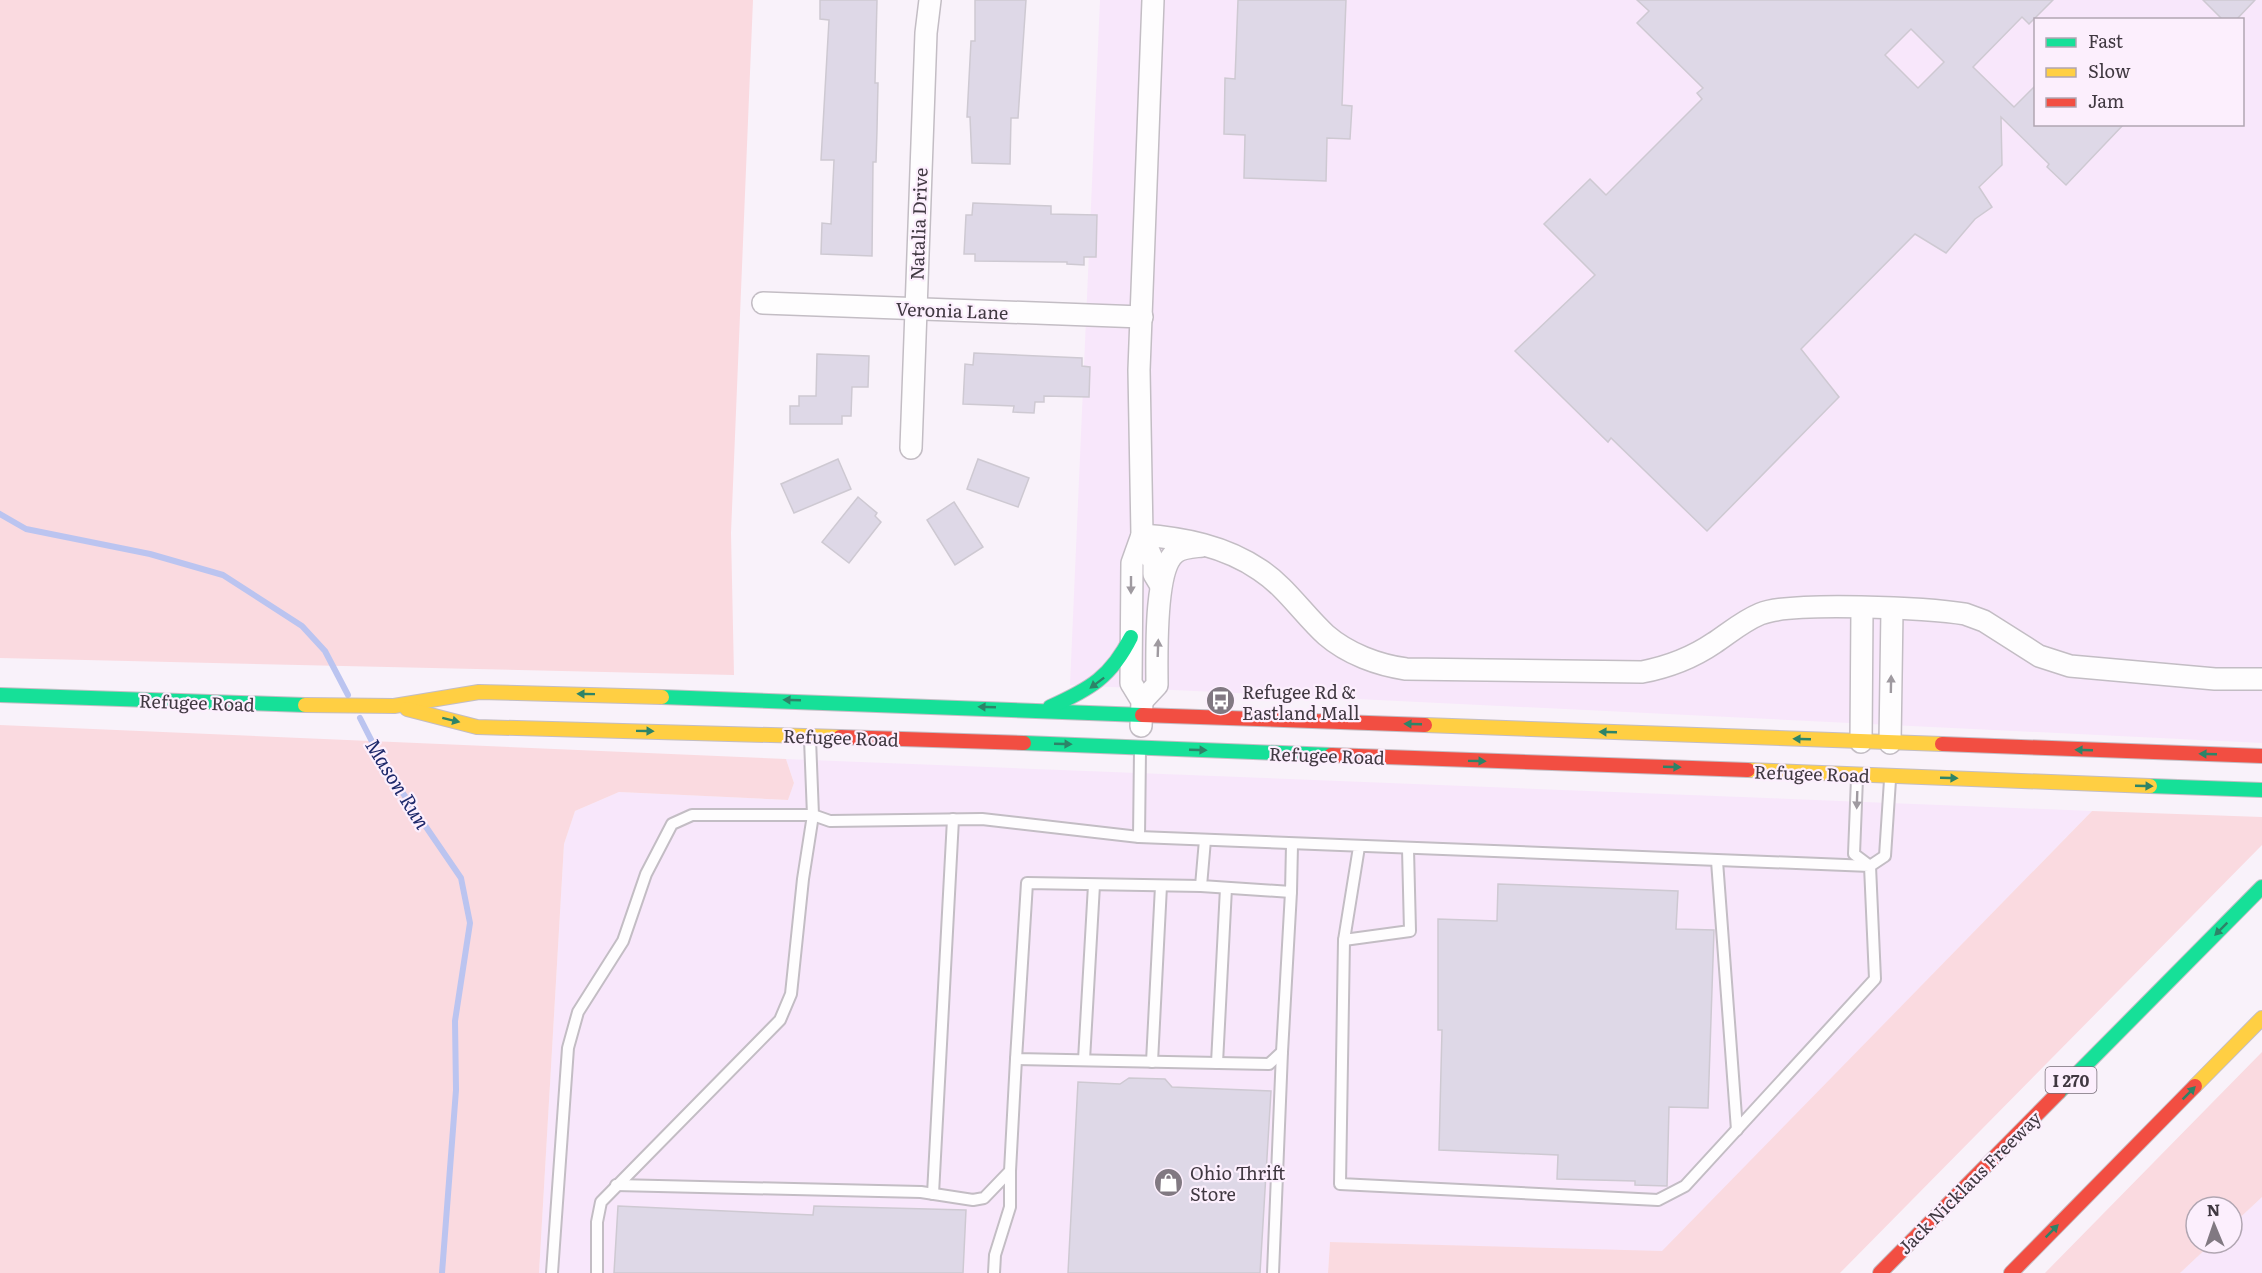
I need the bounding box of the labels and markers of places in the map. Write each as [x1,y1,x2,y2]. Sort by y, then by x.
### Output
place label: Refugee Rd & Eastland Mall [1242,678,1360,726]
bus stop icon: Refugee Rd & Eastland Mall [1205,685,1237,717]
place label: Ohio Thrift Store [1190,1159,1286,1207]
shop icon: Ohio Thrift Store [1153,1166,1185,1198]

